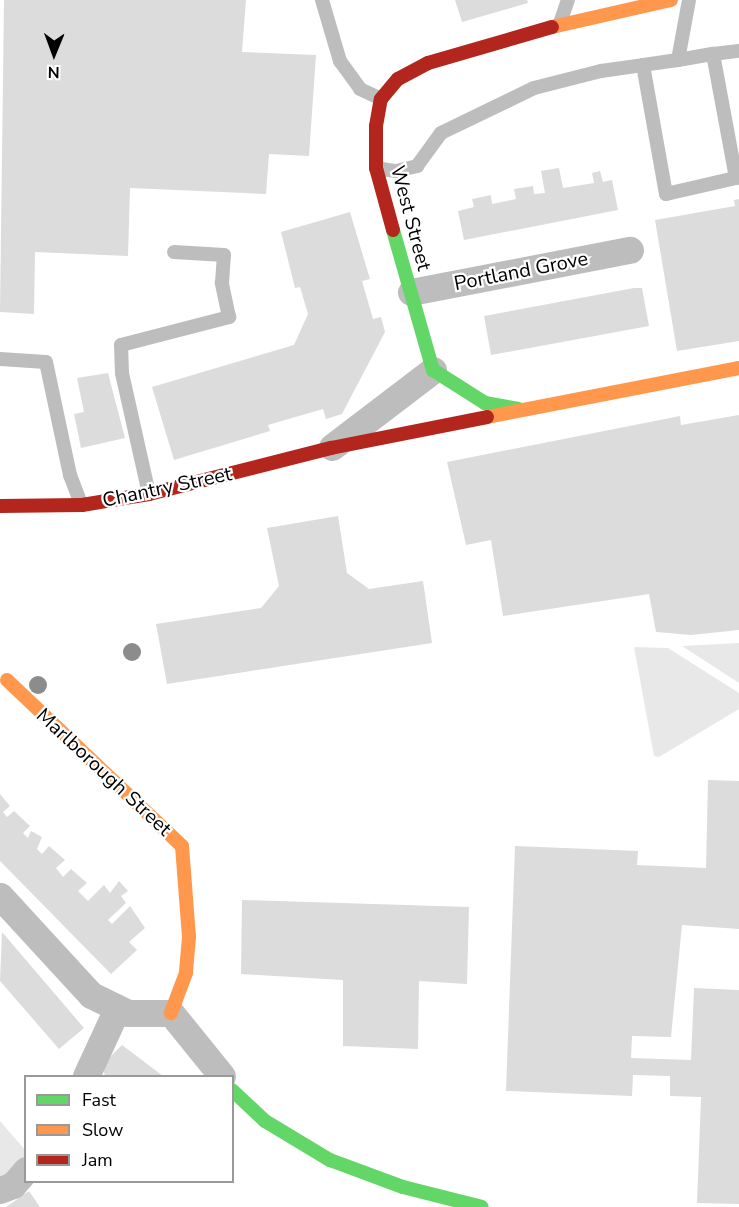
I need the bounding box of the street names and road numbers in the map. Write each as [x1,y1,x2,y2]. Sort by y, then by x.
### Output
street label: West Street [385,163,437,273]
street label: Portland Grove [452,246,590,296]
street label: Chantry Street [100,462,234,512]
street label: Marlborough Street [32,703,176,841]

